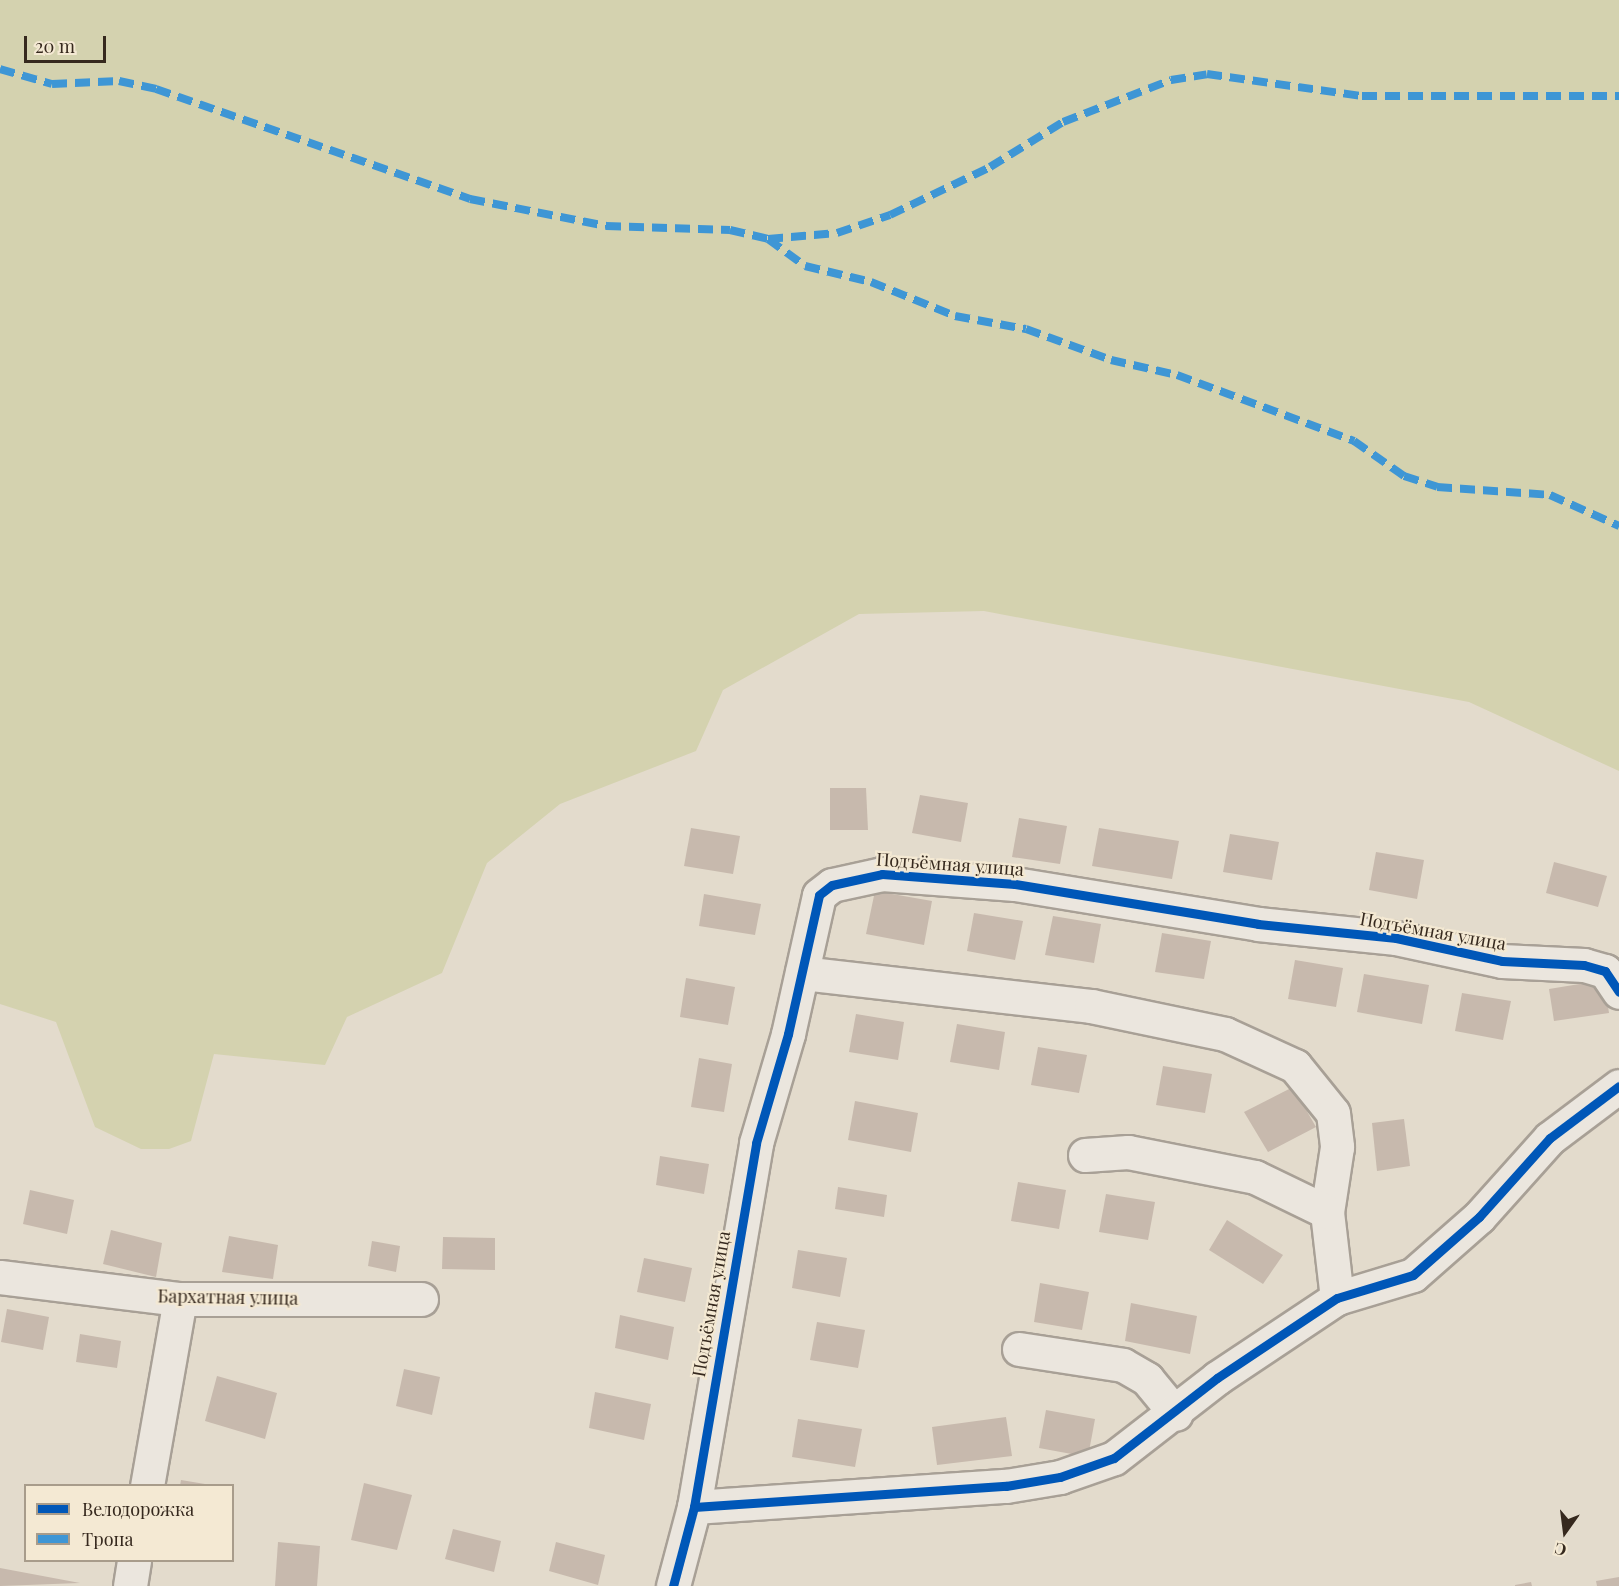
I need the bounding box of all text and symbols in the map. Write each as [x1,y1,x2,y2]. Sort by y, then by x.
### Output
scale bar [27,24,110,62]
text: 20 m [35,34,75,58]
street label: Подъёмная улица [875,848,1025,880]
street label: Подъёмная улица [1358,908,1508,954]
street label: Подъёмная улица [688,1229,734,1379]
street label: Бархатная улица [157,1285,299,1309]
legend [24,1484,234,1562]
text: Велодорожка [82,1497,194,1521]
north arrow [1535,1502,1595,1562]
text: Тропа [82,1527,133,1551]
text: С [1553,1538,1569,1562]

